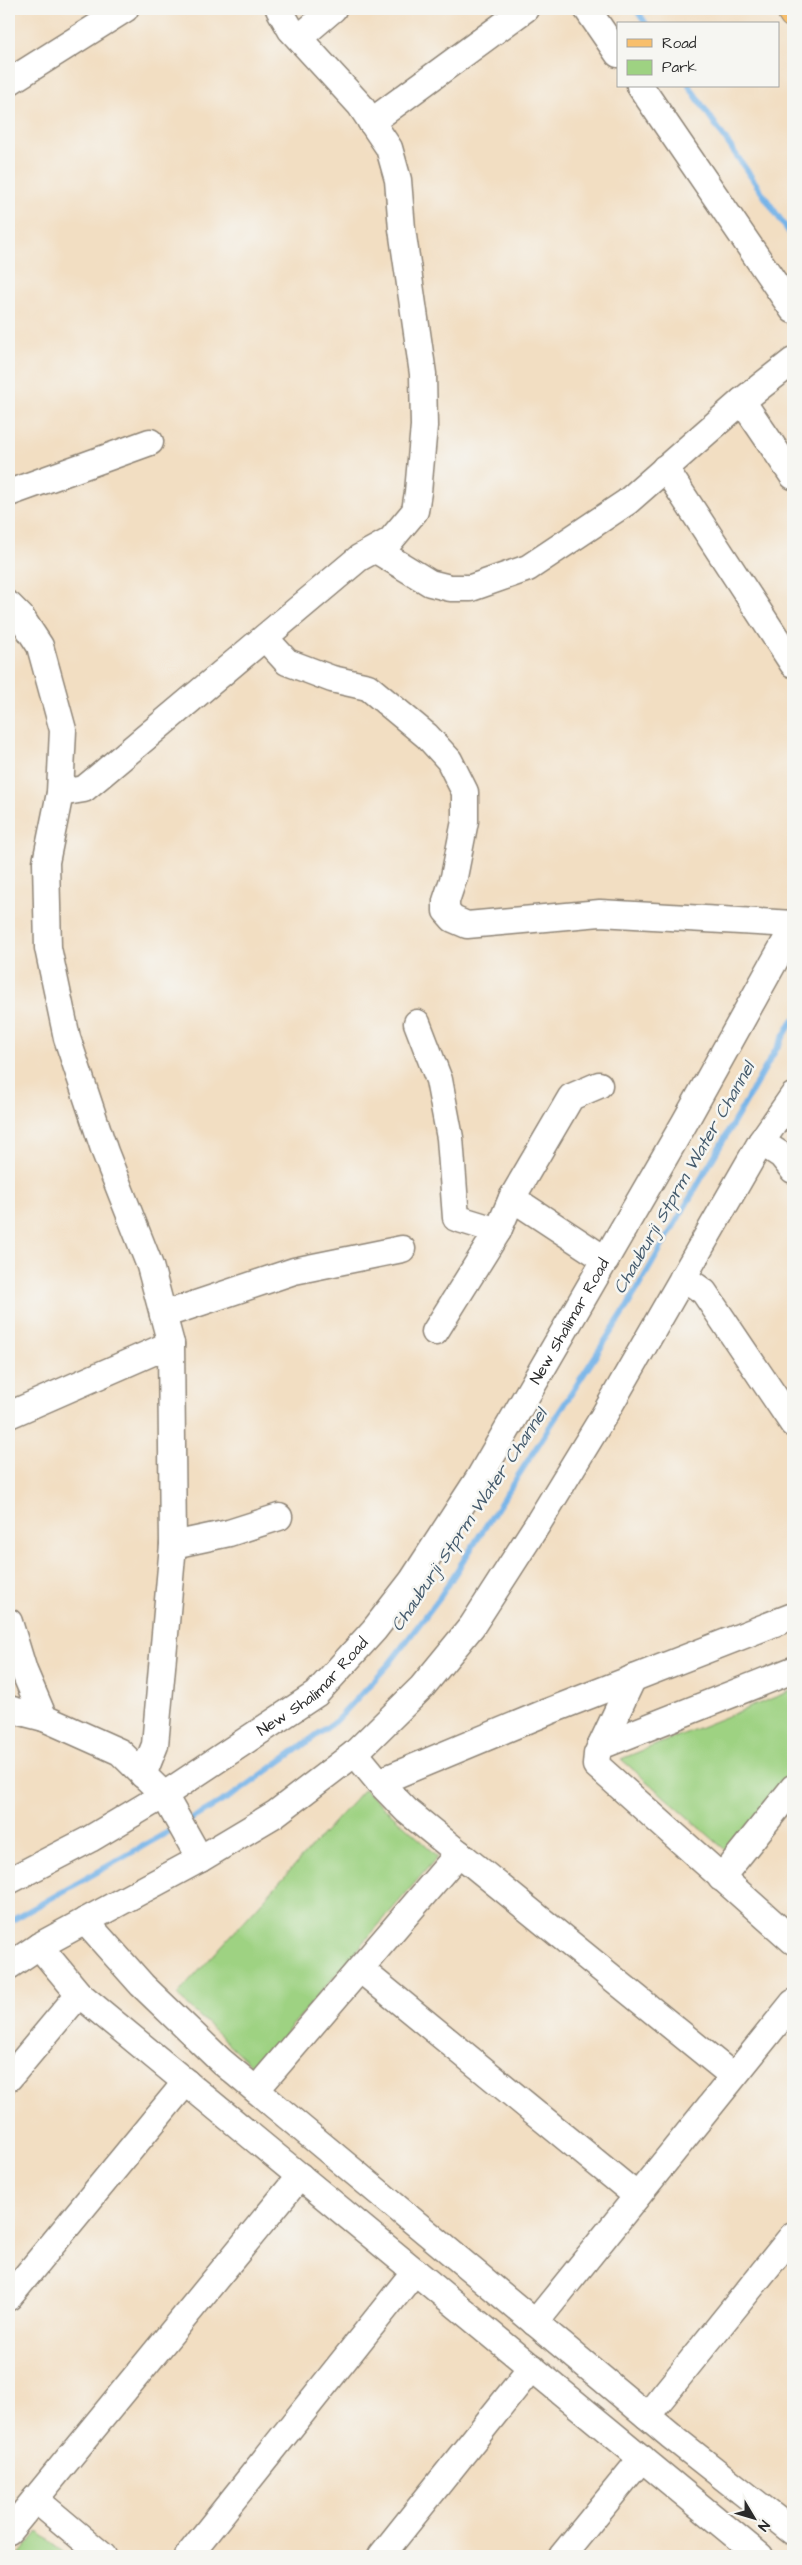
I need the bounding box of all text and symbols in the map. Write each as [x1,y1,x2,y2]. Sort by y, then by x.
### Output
legend [617,22,780,88]
text: Road [662,33,697,54]
text: Park [662,57,697,78]
water label: Chauburji Stprm Water Channel [607,1056,762,1299]
street label: New Shalimar Road [525,1254,615,1388]
water label: Chauburji Stprm Water Channel [385,1402,554,1636]
street label: New Shalimar Road [253,1632,373,1741]
north arrow [730,2492,780,2542]
text: N [753,2516,774,2535]

